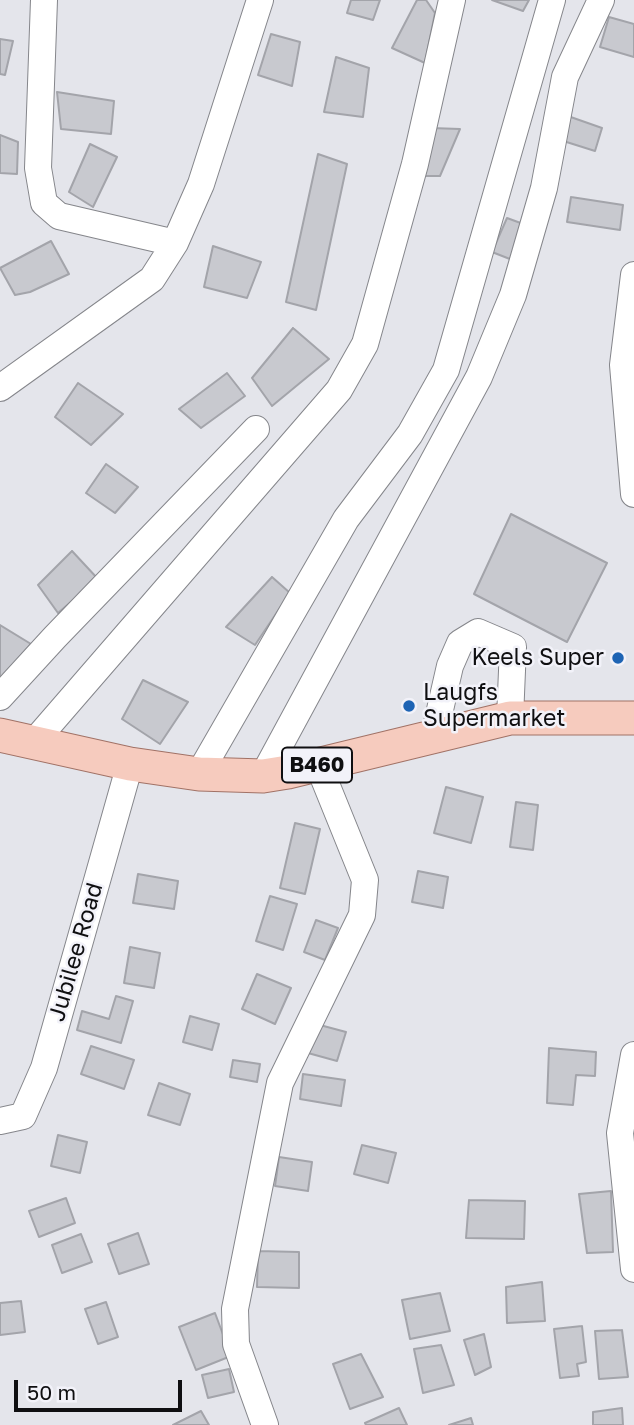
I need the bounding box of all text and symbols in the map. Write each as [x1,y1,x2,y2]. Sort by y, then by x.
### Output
place label: Keels Super [472,644,604,672]
marker: Keels Super [610,650,626,666]
place label: Laugfs Supermarket [423,679,565,733]
marker: Laugfs Supermarket [401,698,417,714]
road number: B460 [282,748,352,782]
street label: Jubilee Road [43,880,109,1024]
scale bar [18,1366,186,1410]
text: 50 m [27,1379,76,1405]

